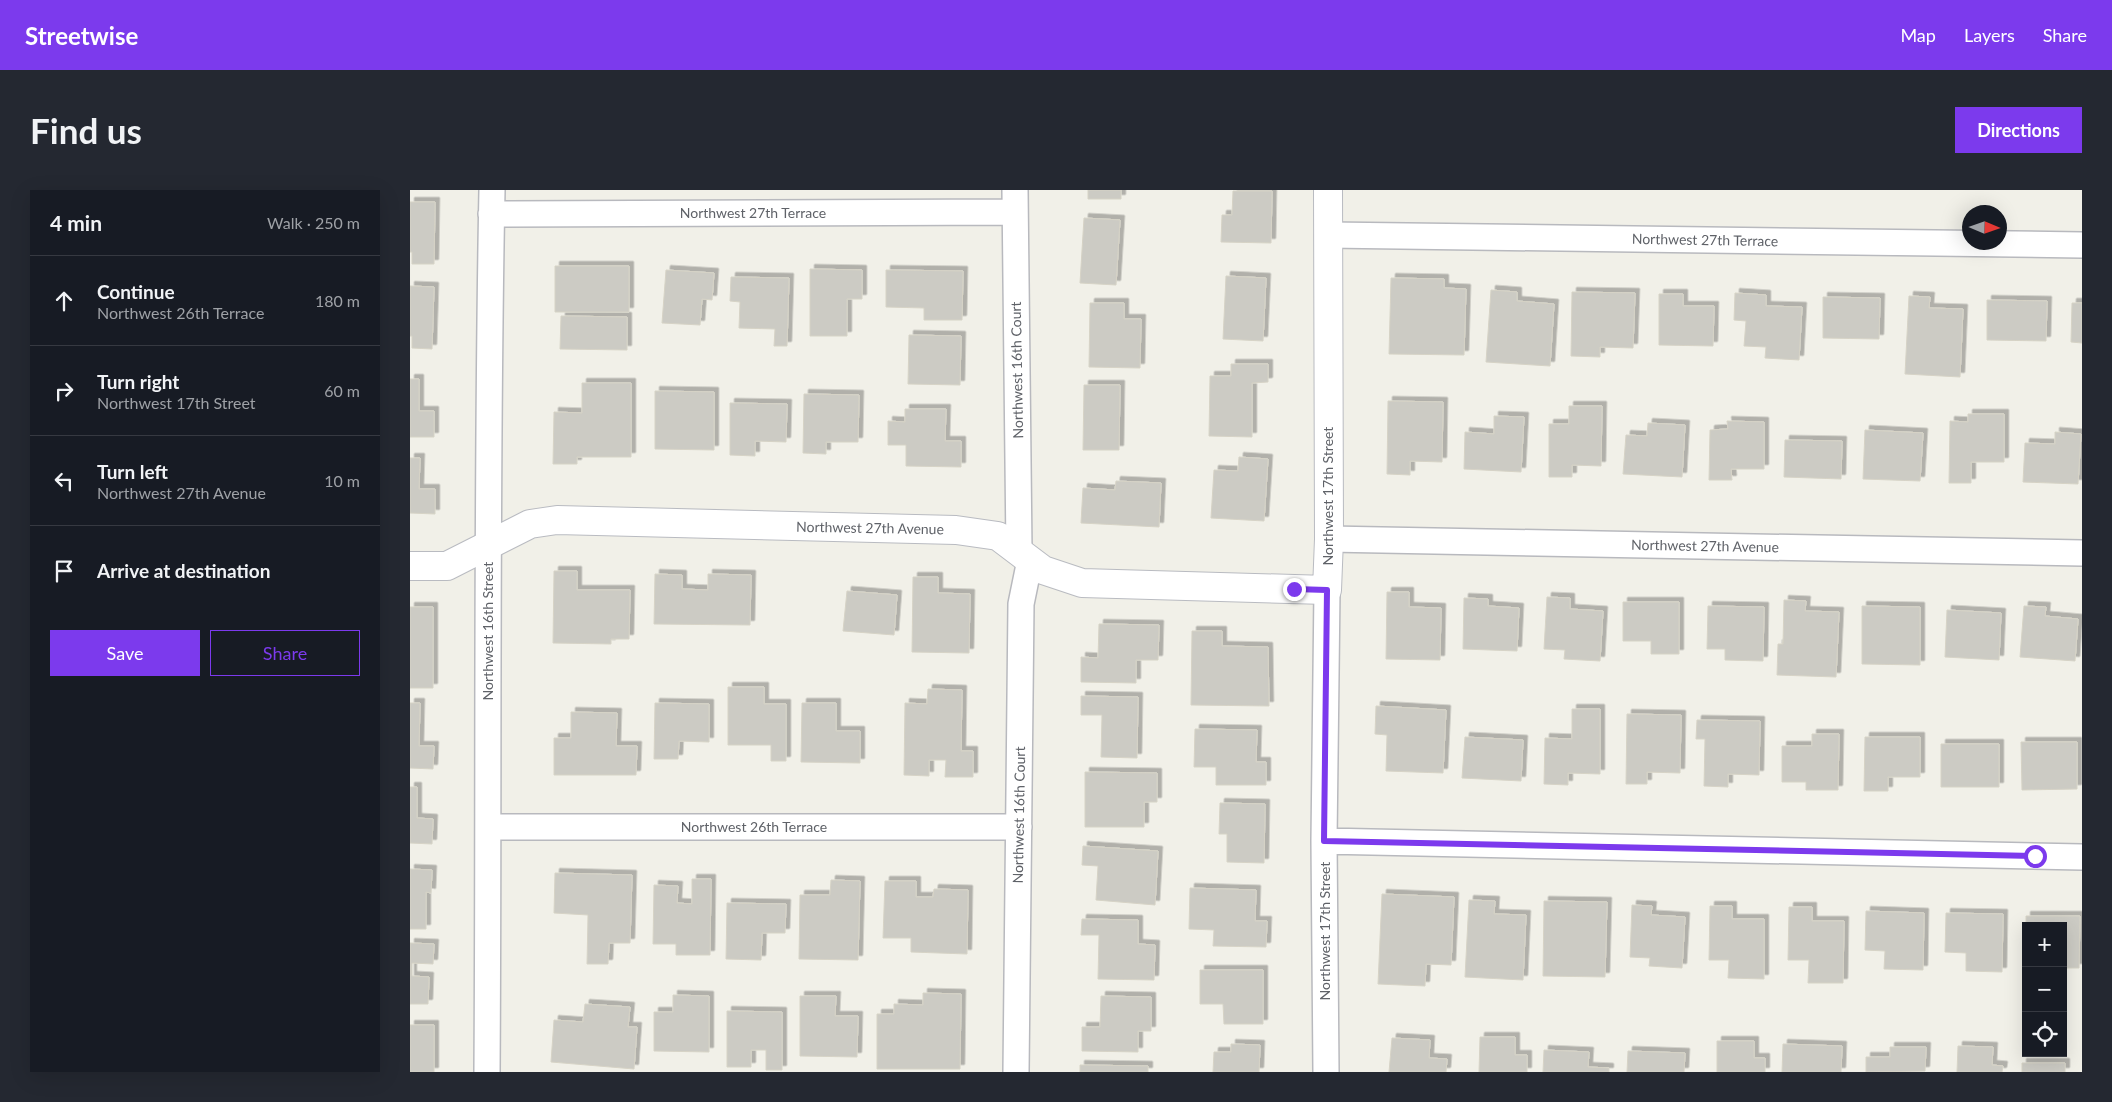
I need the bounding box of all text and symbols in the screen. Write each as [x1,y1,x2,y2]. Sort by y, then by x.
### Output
text: Streetwise [25,21,138,50]
text: Map [1900,24,1936,46]
text: Layers [1964,24,2015,46]
text: Share [2043,24,2087,46]
button: Directions [1955,107,2082,153]
text: Find us [30,109,142,151]
street label: Northwest 27th Terrace [680,204,826,221]
north arrow [1962,205,2007,250]
text: 4 min [50,210,102,235]
text: Walk · 250 m [267,213,360,232]
street label: Northwest 27th Terrace [1632,230,1778,249]
text: Continue [97,280,175,303]
icon: ahead [50,287,78,315]
text: 180 m [315,291,360,310]
street label: Northwest 16th Court [1007,301,1026,439]
text: Northwest 26th Terrace [97,303,264,322]
text: Turn right [97,370,179,393]
icon: right [50,377,78,405]
text: 60 m [324,381,360,400]
text: Northwest 17th Street [97,393,256,412]
street label: Northwest 17th Street [1319,427,1336,565]
text: Turn left [97,460,168,483]
icon: left [50,467,78,495]
text: 10 m [324,471,360,490]
text: Northwest 27th Avenue [97,483,266,502]
street label: Northwest 27th Avenue [796,518,944,537]
street label: Northwest 27th Avenue [1631,536,1779,555]
icon: arrive [50,557,78,585]
text: Arrive at destination [97,559,270,582]
street label: Northwest 16th Street [479,562,496,700]
route end [1283,578,1306,601]
button: Save [50,630,200,676]
button: Share [210,630,360,676]
street label: Northwest 16th Court [1009,746,1028,884]
street label: Northwest 26th Terrace [681,818,827,835]
route start [2024,845,2047,868]
street label: Northwest 17th Street [1316,862,1333,1000]
map controls [2022,922,2067,1057]
button: + [2022,922,2067,967]
button: − [2022,967,2067,1012]
button: locate [2022,1012,2067,1057]

